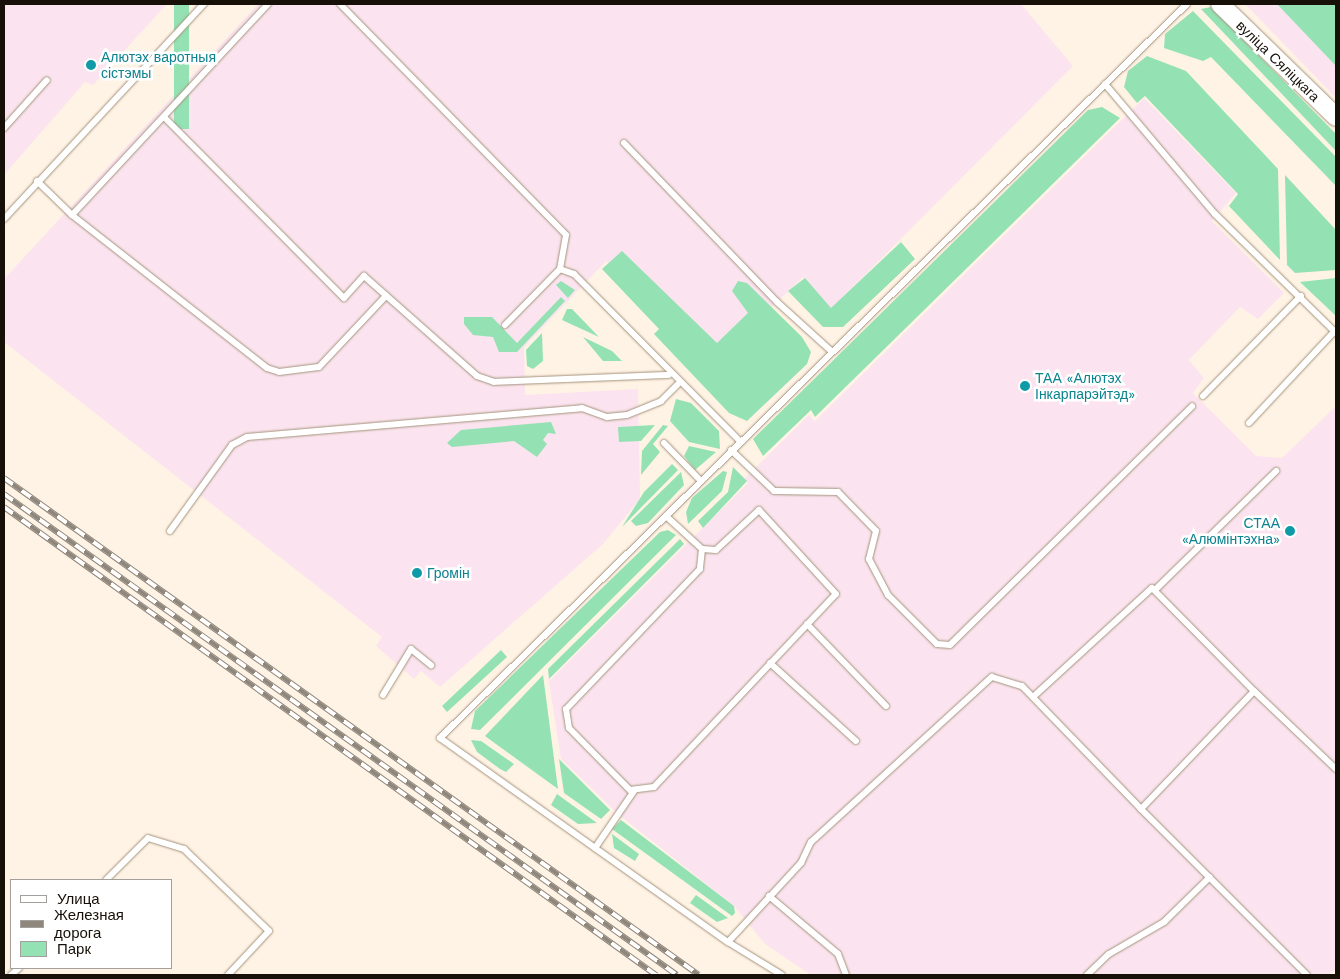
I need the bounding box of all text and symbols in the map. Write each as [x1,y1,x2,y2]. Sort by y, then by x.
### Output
street label: вуліца Сяліцкага [1233,17,1323,105]
place label: Алютэх варотныя сістэмы [101,49,216,82]
marker: Алютэх варотныя сістэмы [85,59,97,71]
place label: ТАА «Алютэх Інкарпарэйтэд» [1035,370,1135,402]
marker: ТАА «Алютэх Інкарпарэйтэд» [1019,380,1031,392]
place label: СТАА «Алюмінтэхна» [1182,515,1280,548]
marker: СТАА «Алюмінтэхна» [1284,525,1296,537]
place label: Громін [427,565,470,581]
marker: Громін [411,567,423,579]
legend [10,879,172,969]
text: Улица [57,890,100,908]
text: Железная дорога [54,906,124,942]
text: Парк [57,940,91,958]

